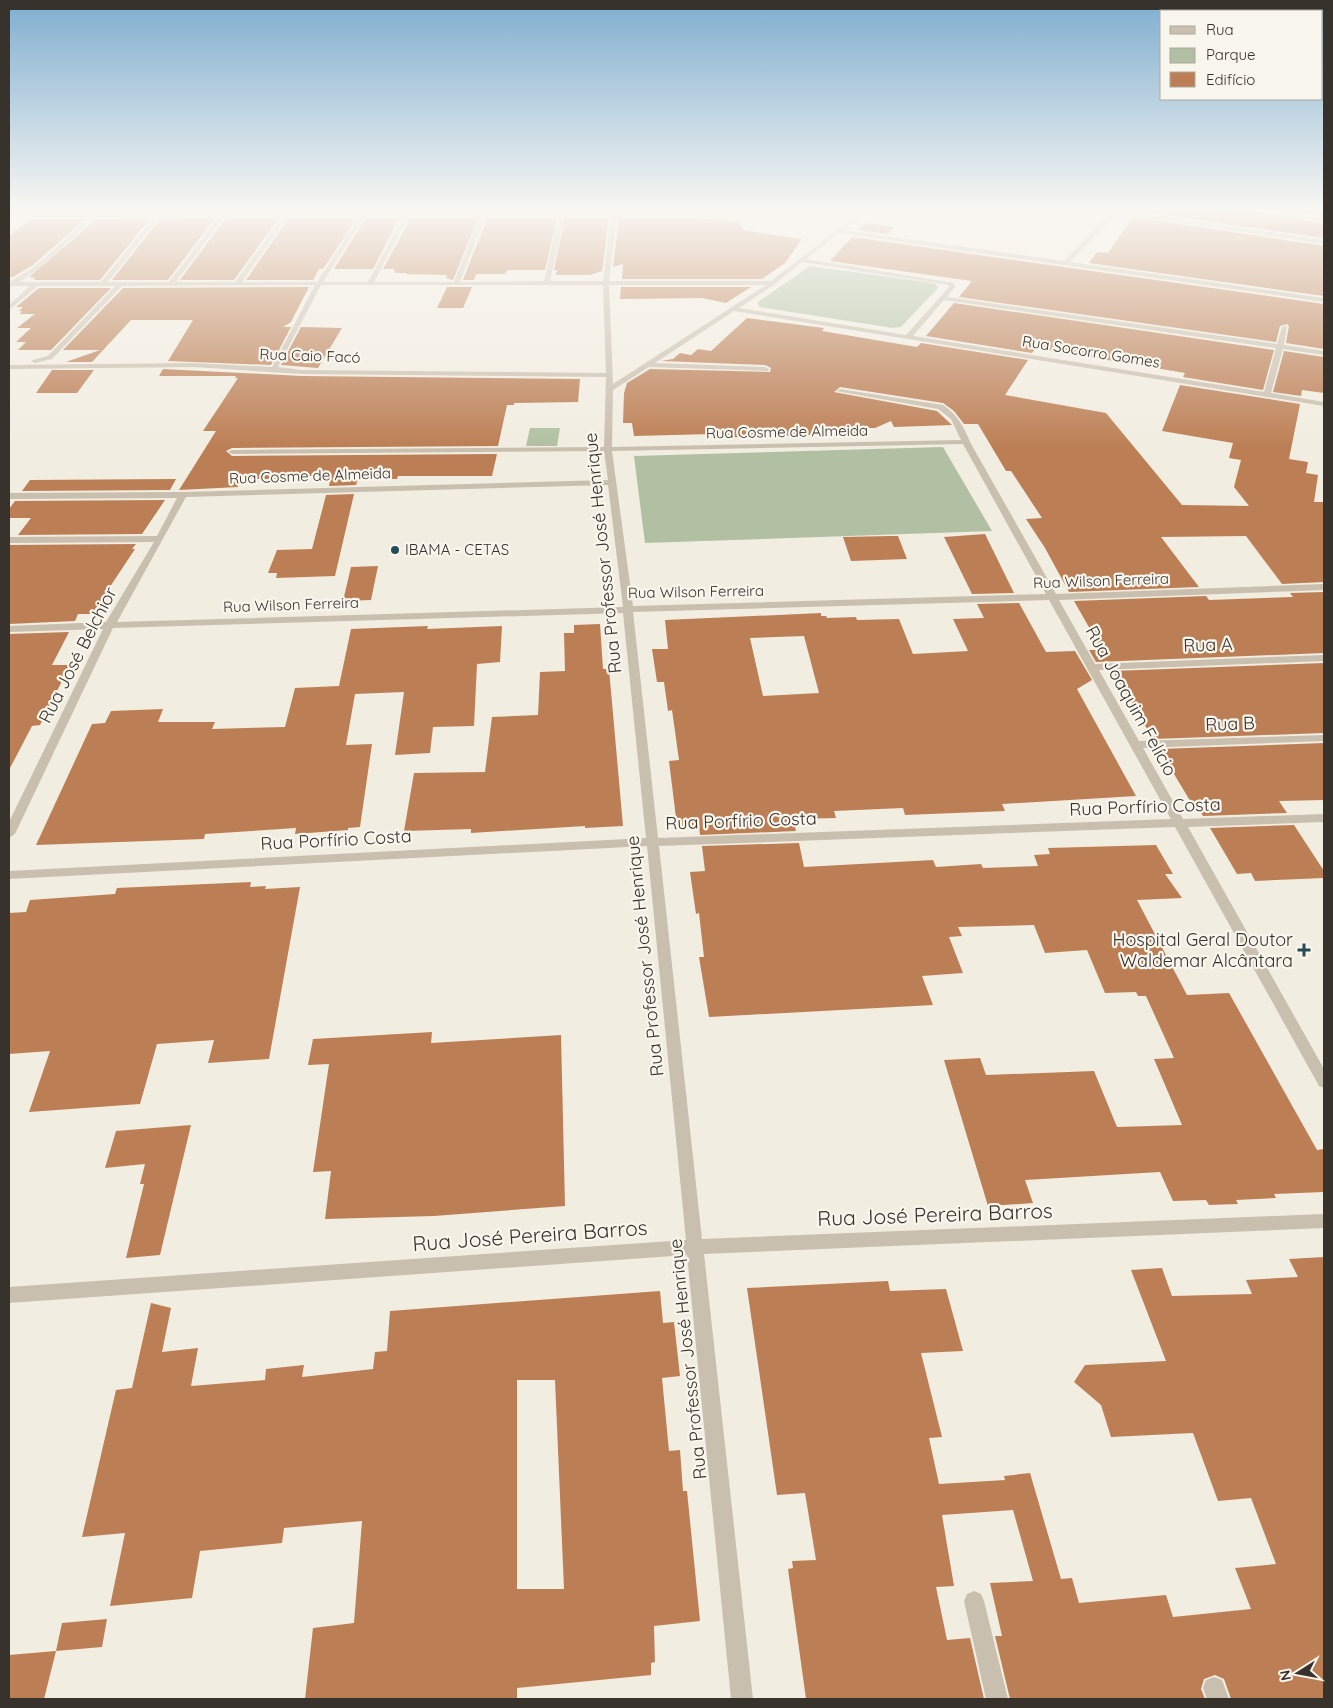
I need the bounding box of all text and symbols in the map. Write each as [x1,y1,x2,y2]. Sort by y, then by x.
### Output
legend [1160,10,1323,100]
text: Rua [1206,20,1234,39]
text: Parque [1206,45,1256,64]
text: Edifício [1206,70,1255,89]
street label: Rua Socorro Gomes [1021,331,1161,372]
street label: Rua Caio Facó [259,344,361,367]
street label: Rua Cosme de Almeida [706,421,868,442]
street label: Rua Professor José Henrique [578,432,627,675]
street label: Rua Cosme de Almeida [229,463,391,488]
place label: IBAMA - CETAS [405,540,509,559]
marker: IBAMA - CETAS [389,544,401,556]
street label: Rua Wilson Ferreira [1033,569,1169,592]
street label: Rua Wilson Ferreira [628,581,764,602]
street label: Rua José Belchior [33,583,122,727]
street label: Rua Wilson Ferreira [223,593,359,616]
street label: Rua Joaquim Felício [1081,622,1182,780]
street label: Rua A [1183,632,1234,657]
street label: Rua B [1205,711,1255,736]
street label: Rua Porfírio Costa [1069,792,1221,821]
street label: Rua Porfírio Costa [665,806,817,835]
street label: Rua Porfírio Costa [260,824,412,855]
street label: Rua Professor José Henrique [620,835,669,1078]
place label: Hospital Geral Doutor Waldemar Alcântara [1113,928,1293,972]
marker: Hospital Geral Doutor Waldemar Alcântara [1297,943,1311,957]
street label: Rua José Pereira Barros [817,1197,1053,1231]
street label: Rua José Pereira Barros [412,1214,648,1256]
street label: Rua Professor José Henrique [663,1238,712,1481]
north arrow [1273,1648,1323,1698]
text: N [1275,1669,1295,1682]

